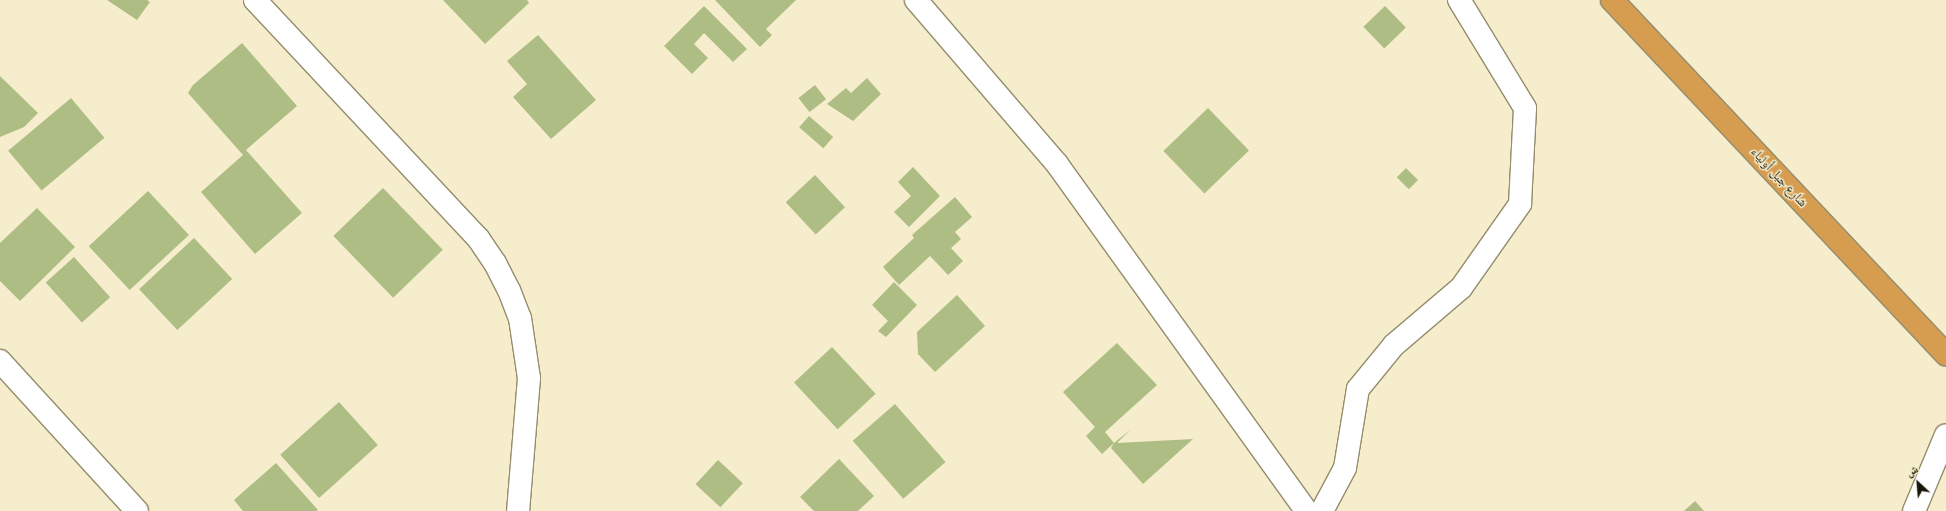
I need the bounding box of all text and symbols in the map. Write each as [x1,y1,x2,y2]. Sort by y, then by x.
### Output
street label: شارع جبل أولياء [1746,145,1810,211]
text: ش [1903,461,1922,483]
north arrow [1898,463,1938,503]

